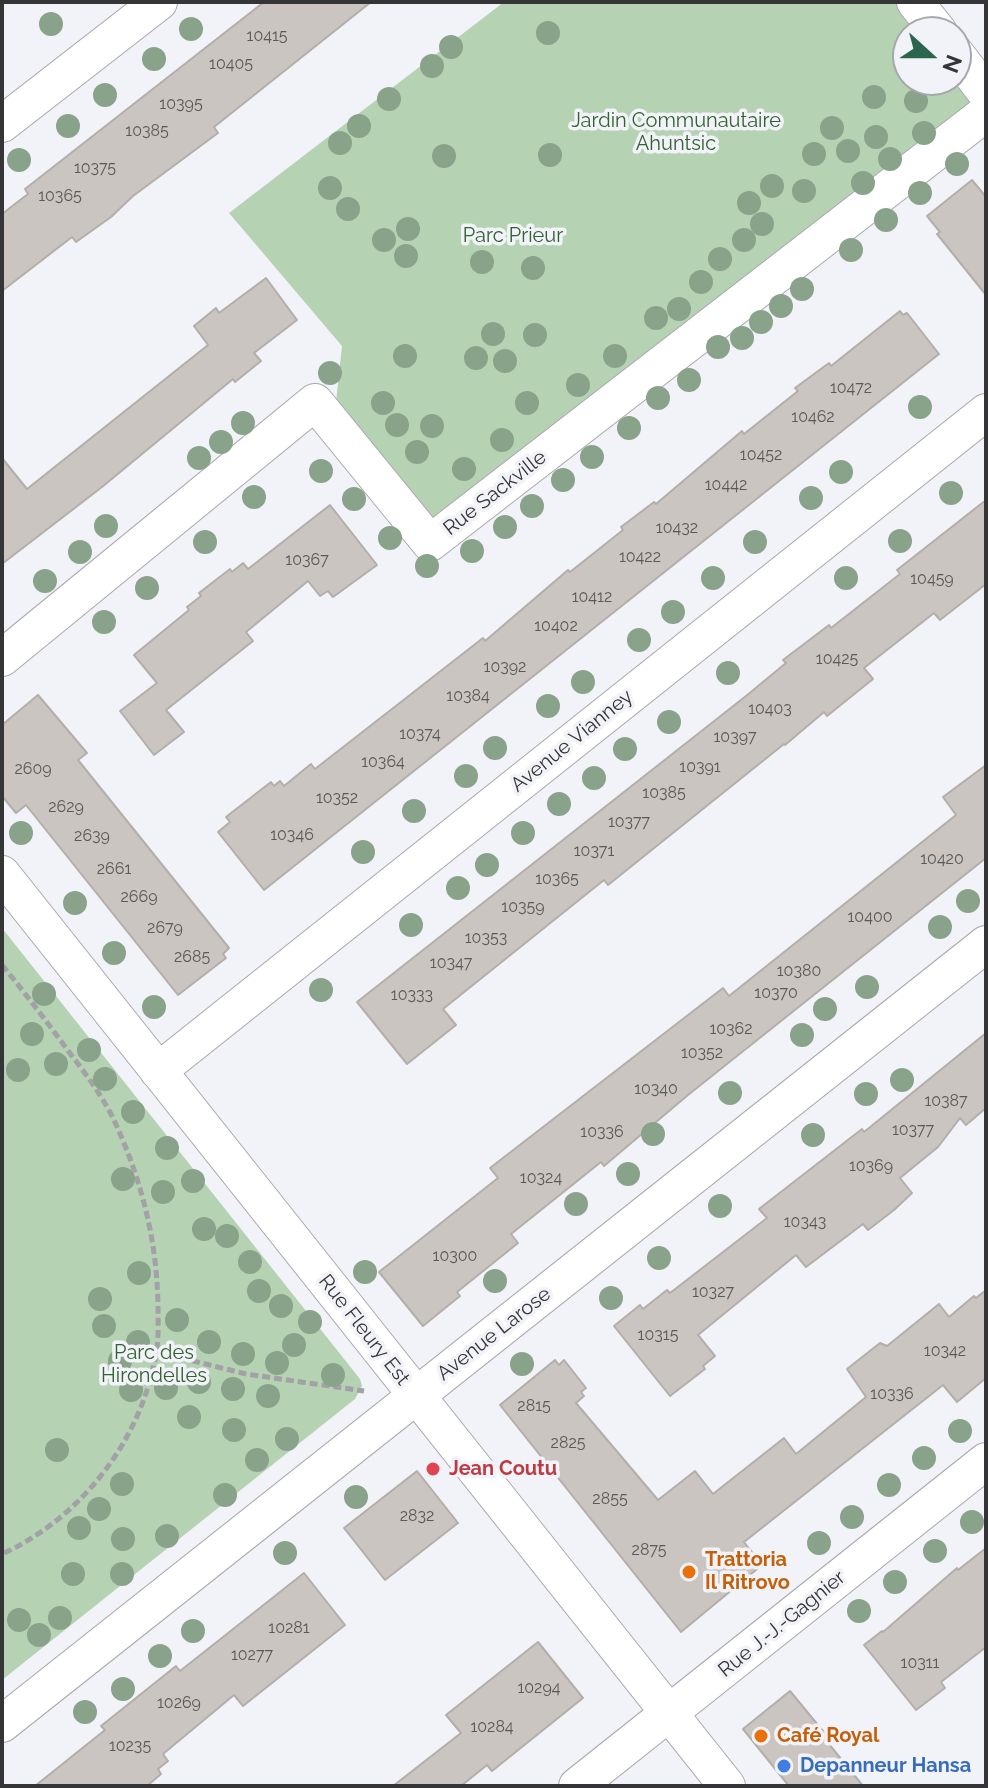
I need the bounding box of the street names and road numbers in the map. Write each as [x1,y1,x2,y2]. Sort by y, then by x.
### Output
street label: Rue Sackville [439,445,551,541]
street label: Avenue Vianney [506,685,638,797]
street label: Rue Fleury Est [313,1270,415,1390]
street label: Avenue Larose [432,1282,556,1386]
street label: Rue J.-J.-Gagnier [714,1566,850,1682]

